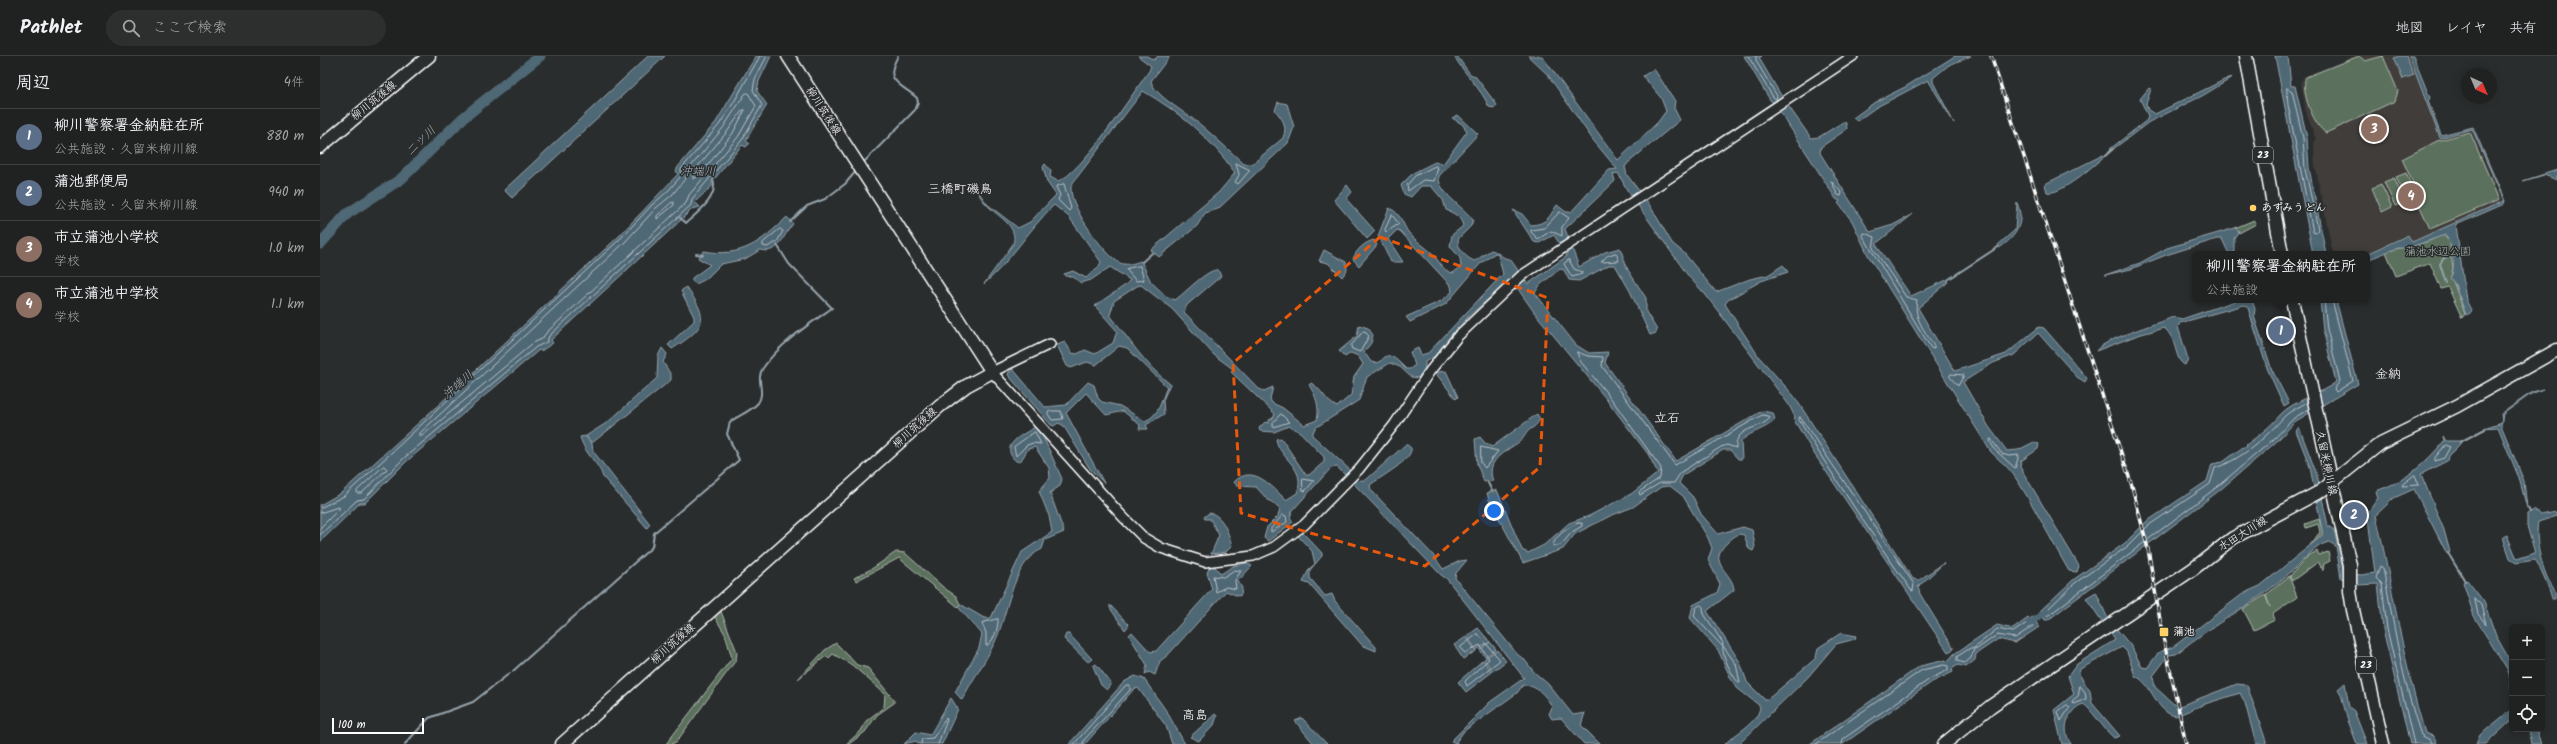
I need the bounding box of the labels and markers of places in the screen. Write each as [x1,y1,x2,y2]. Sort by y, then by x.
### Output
pin: 3 [2361,114,2387,144]
pin: 4 [2398,181,2424,211]
place label: あずみうどん [2261,199,2327,217]
marker: あずみうどん [2248,203,2258,213]
pin: 1 [2268,316,2294,346]
pin: 2 [2341,500,2367,530]
place label: 蒲池 [2173,623,2195,641]
marker: 蒲池 [2158,626,2170,638]

